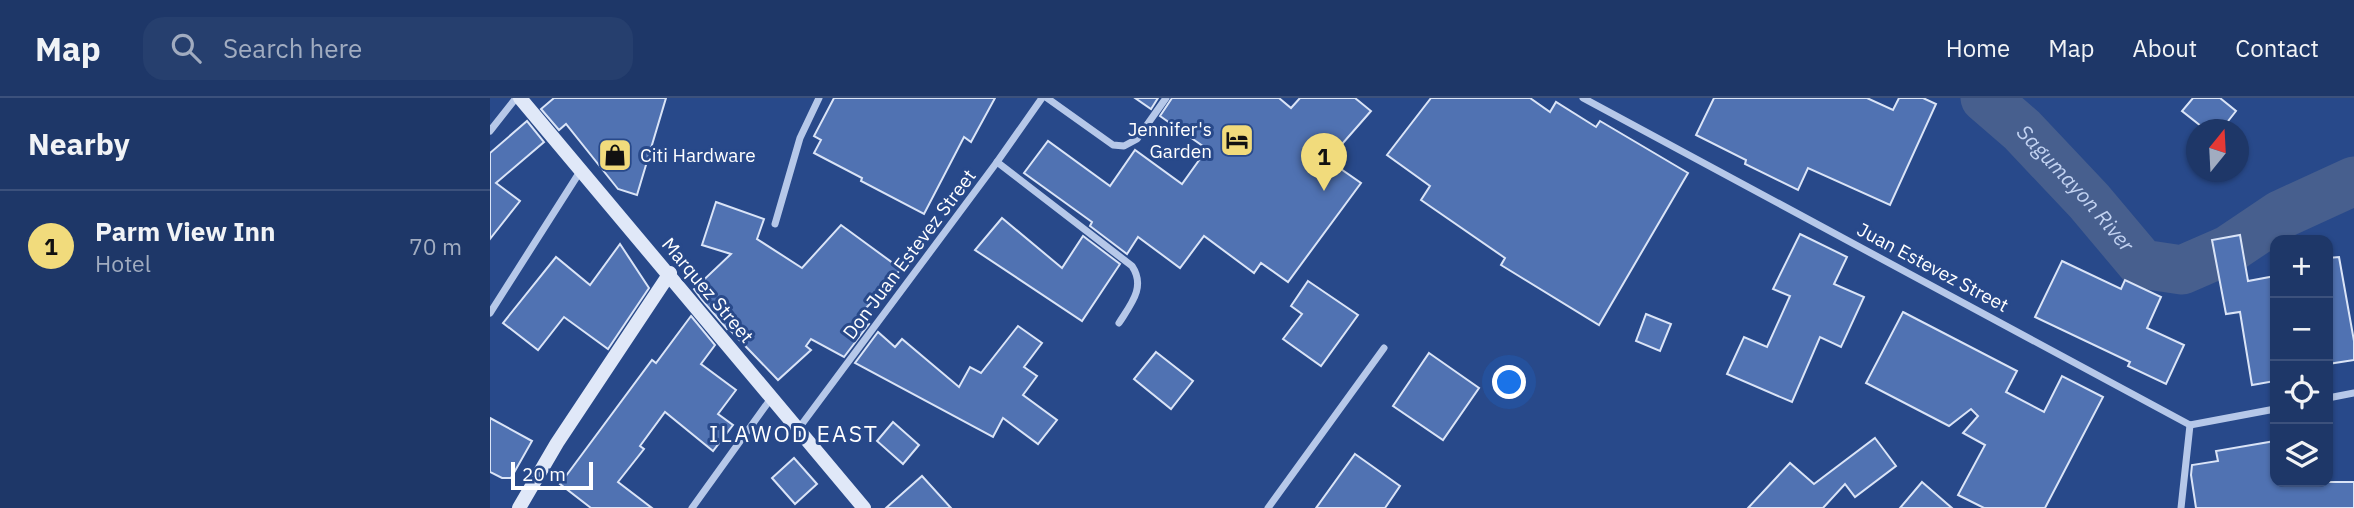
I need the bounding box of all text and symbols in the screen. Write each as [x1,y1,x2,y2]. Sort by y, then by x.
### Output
search box [143,17,633,80]
text: Map [35,27,101,70]
icon: search [167,29,205,67]
text: Search here [223,31,362,65]
text: Home [1946,32,2010,64]
text: Map [2048,32,2094,64]
text: About [2132,32,2197,64]
text: Contact [2235,32,2319,64]
place label: Jennifer's Garden [1128,117,1212,163]
water label: Sagumayon River [2011,118,2142,258]
north arrow [2186,119,2249,182]
hotel icon: Jennifer's Garden [1218,121,1256,159]
text: Nearby [28,124,130,163]
pin: 1 [1301,133,1347,191]
shop icon: Citi Hardware [596,136,634,174]
place label: Citi Hardware [640,143,756,167]
street label: Don Juan Estevez Street [837,164,981,344]
text: Parm View Inn [95,214,275,248]
street label: Juan Estevez Street [1853,217,2013,317]
text: 1 [44,231,58,261]
text: 70 m [409,231,462,261]
street label: Marquez Street [657,232,759,348]
map controls [2270,235,2333,487]
button: + [2270,235,2333,298]
text: Hotel [95,248,151,278]
button: − [2270,298,2333,361]
button: locate [2270,361,2333,424]
your location [1492,365,1526,399]
district label: ILAWOD EAST [709,418,879,448]
button: layers [2270,424,2333,487]
scale bar [511,459,593,491]
text: 20 m [522,462,566,486]

